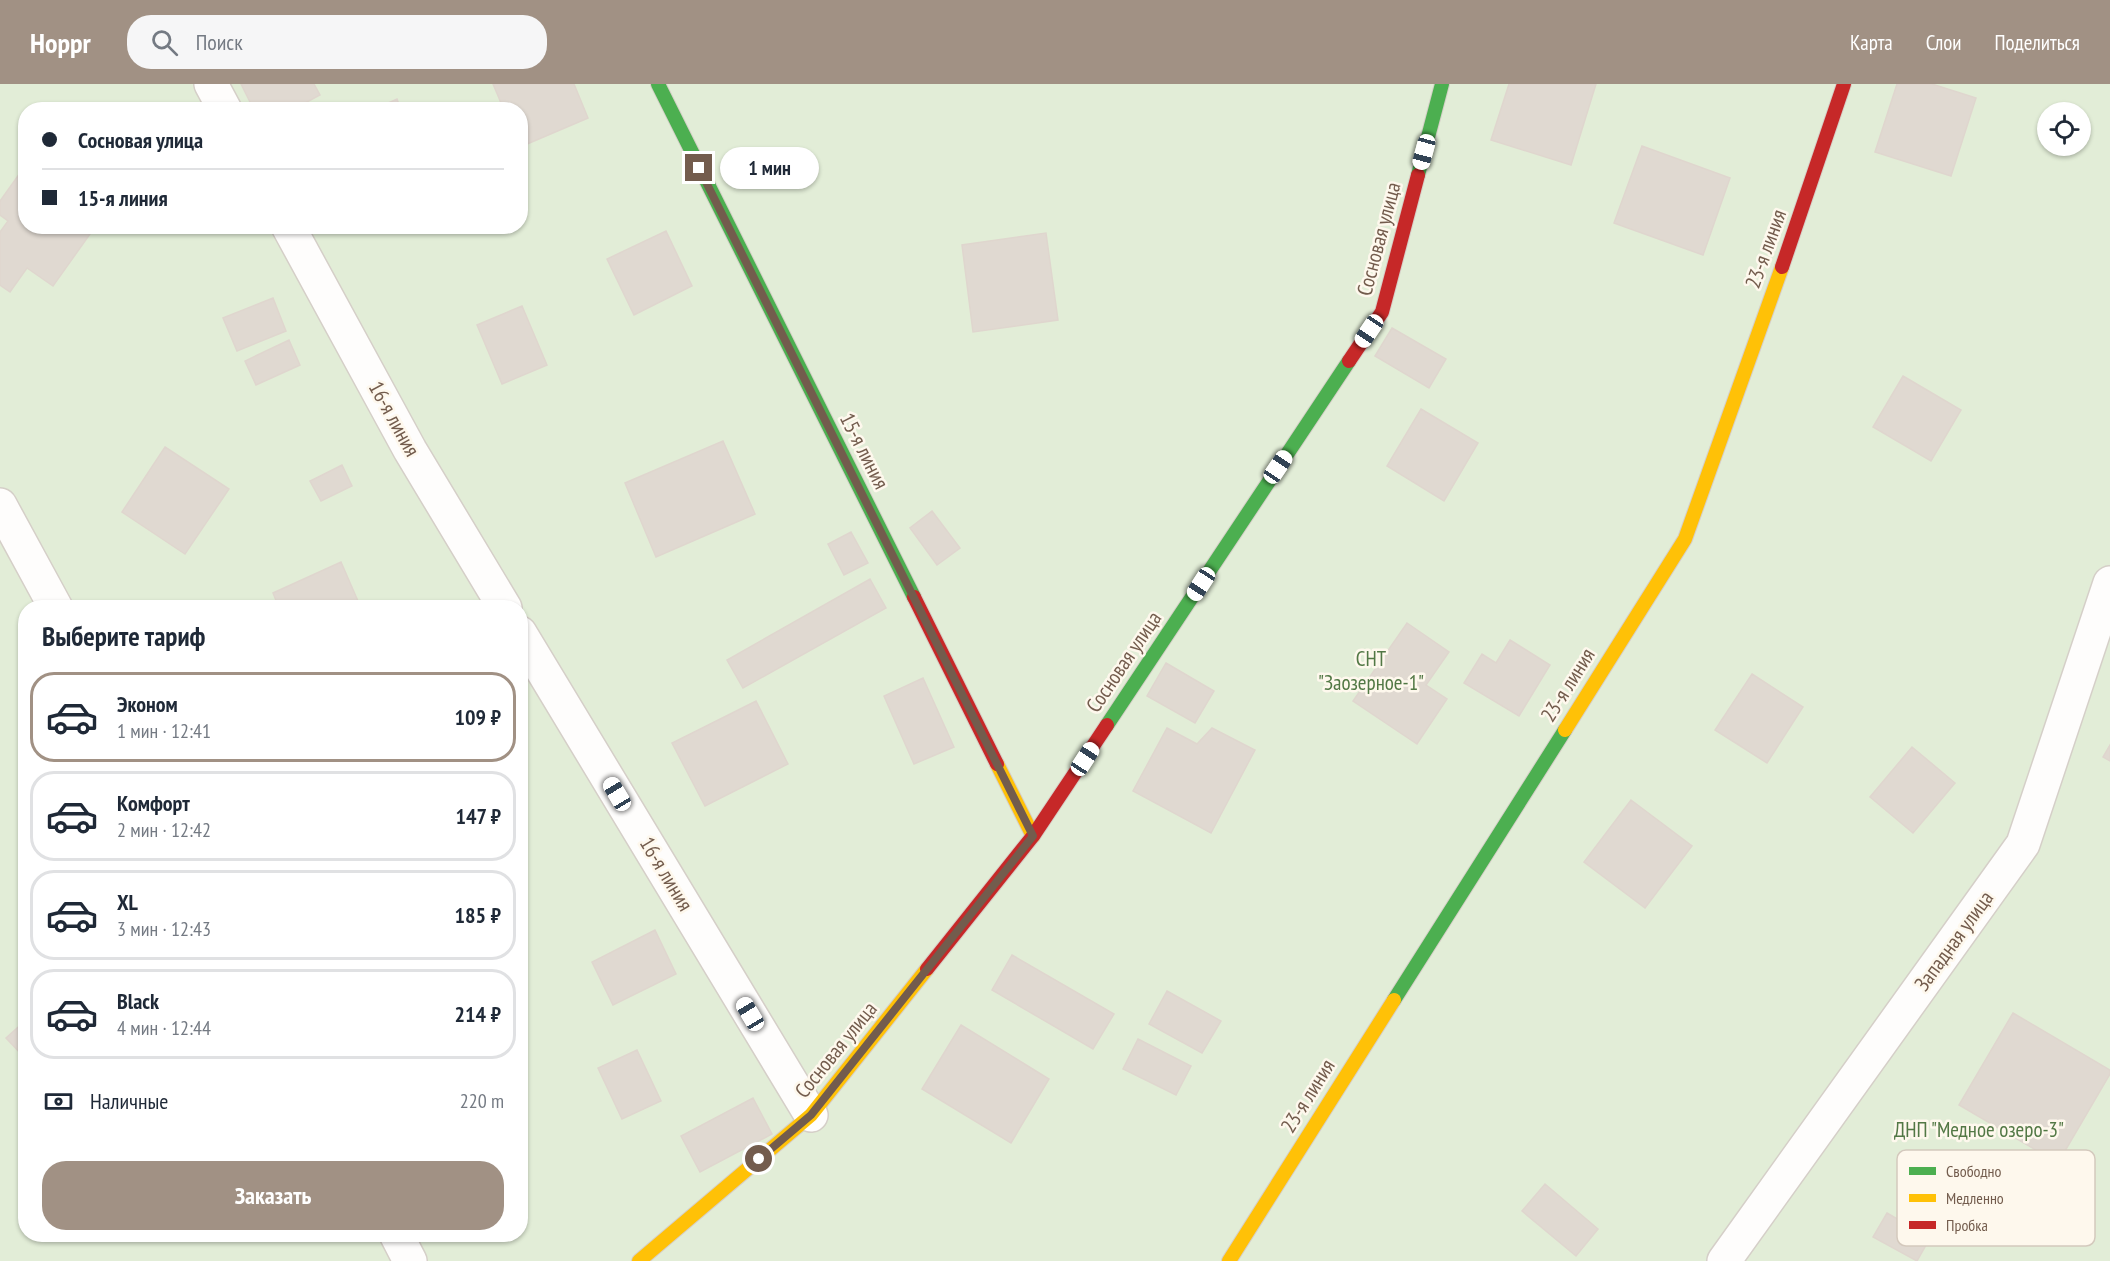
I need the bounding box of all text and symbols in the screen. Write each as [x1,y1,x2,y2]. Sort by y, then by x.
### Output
search box [127,15,547,69]
text: Hoppr [30,24,91,61]
icon: search [148,26,181,59]
text: Поиск [196,28,243,56]
text: Карта [1850,29,1893,56]
text: Слои [1926,29,1961,56]
text: Поделиться [1994,29,2080,56]
map controls [2037,102,2091,156]
button: locate [2037,102,2091,156]
text: Сосновая улица [78,126,203,154]
car [1411,132,1437,172]
callout: 1 мин [720,147,819,189]
route end [685,154,712,181]
text: 1 мин [748,155,791,181]
street label: Сосновая улица [1350,179,1407,298]
text: 15-я линия [78,184,168,212]
street label: 23-я линия [1739,206,1792,292]
car [1351,311,1387,351]
street label: 16-я линия [363,376,426,461]
street label: 15-я линия [834,408,895,493]
car [1260,447,1296,487]
car [1184,564,1218,604]
street label: Сосновая улица [1080,606,1167,717]
text: Выберите тариф [42,619,205,653]
street label: 23-я линия [1534,643,1601,727]
park label: СНТ "Заозерное-1" [1318,645,1424,696]
icon: car [45,690,99,744]
text: Эконом [117,690,178,718]
text: 109 ₽ [454,703,501,731]
text: 1 мин · 12:41 [117,718,211,744]
car [1068,739,1102,779]
car [600,774,634,814]
icon: car [45,789,99,843]
text: Комфорт [117,789,190,817]
text: 147 ₽ [455,802,501,830]
text: 2 мин · 12:42 [117,817,211,843]
street label: 16-я линия [634,832,699,916]
street label: Западная улица [1908,885,1999,996]
icon: car [45,888,99,942]
text: XL [117,888,138,916]
text: 185 ₽ [454,901,501,929]
text: 3 мин · 12:43 [117,916,211,942]
icon: car [45,987,99,1041]
text: Black [117,987,159,1015]
car [733,994,767,1034]
street label: Сосновая улица [789,996,883,1103]
text: 214 ₽ [454,1000,501,1028]
text: 4 мин · 12:44 [117,1015,211,1041]
street label: 23-я линия [1274,1054,1341,1138]
icon: cash [42,1085,75,1118]
text: Наличные [90,1087,168,1115]
text: 220 m [460,1088,504,1114]
park label: ДНП "Медное озеро-3" [1894,1116,2064,1143]
route start [745,1145,772,1172]
legend [1897,1150,2095,1246]
button: Заказать [42,1161,504,1230]
text: Свободно [1946,1161,2001,1181]
text: Медленно [1946,1188,2004,1208]
text: Пробка [1946,1215,1988,1235]

